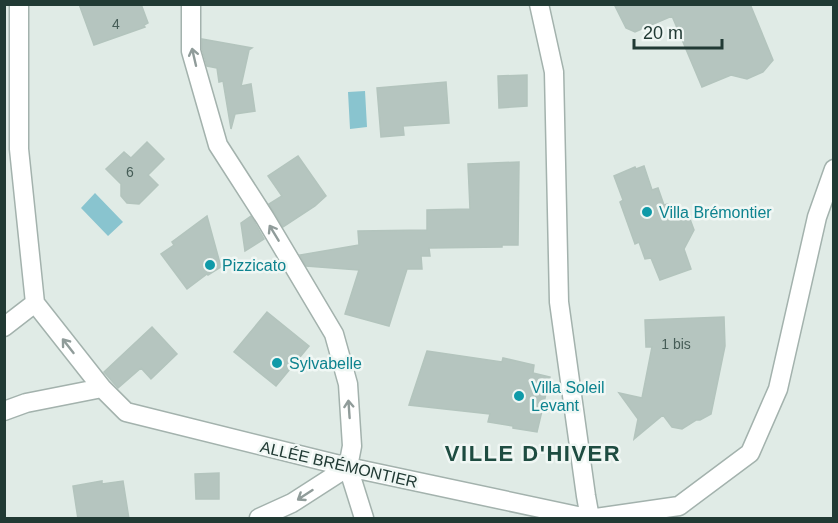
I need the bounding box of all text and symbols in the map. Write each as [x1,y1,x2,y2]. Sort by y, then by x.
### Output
scale bar [634,12,722,50]
house number: 4 [112,16,120,32]
text: 20 m [643,23,683,43]
one-way arrow [187,48,199,67]
house number: 6 [126,164,134,180]
place label: Villa Brémontier [659,204,772,221]
marker: Villa Brémontier [640,205,654,219]
one-way arrow [267,225,279,242]
place label: Pizzicato [222,257,286,274]
marker: Pizzicato [203,258,217,272]
house number: 1 bis [661,336,691,352]
one-way arrow [62,338,75,354]
place label: Sylvabelle [289,355,362,372]
marker: Sylvabelle [270,356,284,370]
place label: Villa Soleil Levant [531,379,605,414]
marker: Villa Soleil Levant [512,389,526,403]
one-way arrow [344,400,355,420]
street label: ALLÉE BRÉMONTIER [259,437,419,491]
district label: VILLE D'HIVER [445,441,621,466]
one-way arrow [297,489,313,501]

